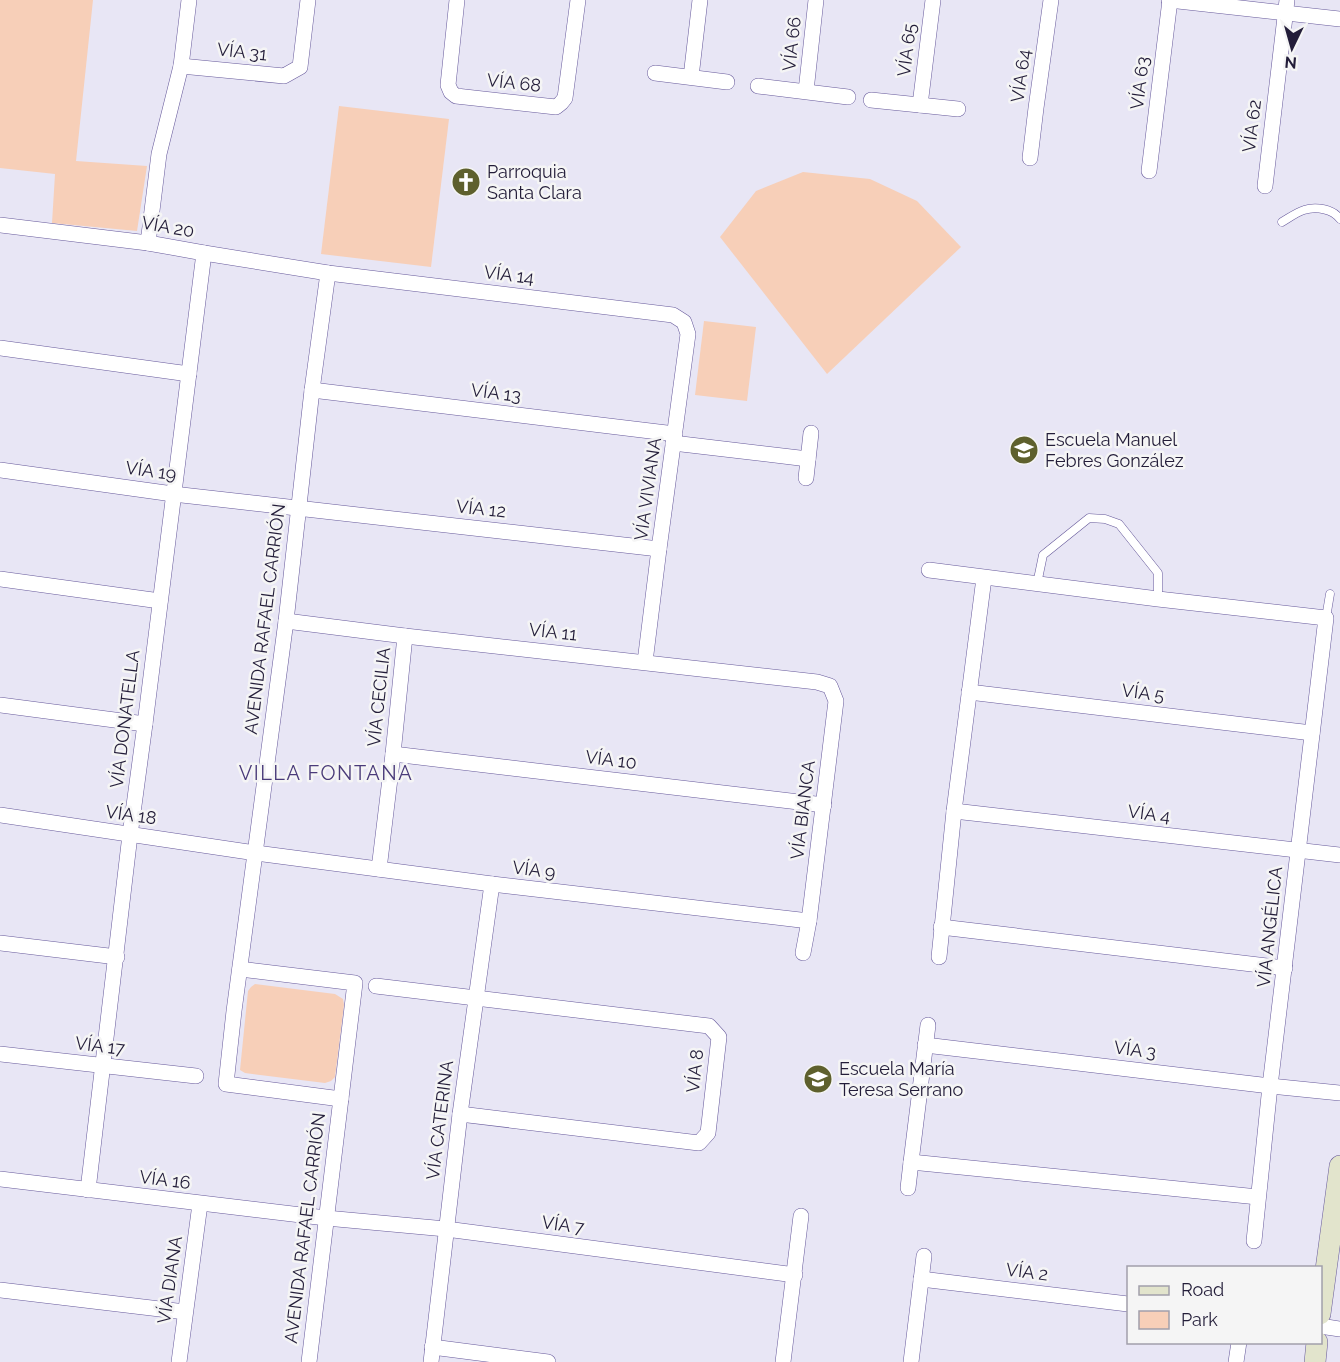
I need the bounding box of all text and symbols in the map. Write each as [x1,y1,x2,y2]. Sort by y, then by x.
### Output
street label: VÍA 66 [777,15,805,72]
north arrow [1262,18,1322,78]
street label: VÍA 65 [892,22,920,78]
street label: VÍA 31 [216,37,269,65]
street label: VÍA 64 [1005,48,1035,104]
text: N [1284,52,1298,72]
street label: VÍA 63 [1125,55,1153,111]
street label: VÍA 68 [486,68,542,96]
street label: VÍA 62 [1237,98,1265,154]
place label: Parroquia Santa Clara [487,161,582,203]
church icon: Parroquia Santa Clara [450,166,482,198]
street label: VÍA 20 [140,211,196,241]
street label: VÍA 14 [483,260,536,288]
street label: VÍA 13 [470,378,522,406]
place label: Escuela Manuel Febres González [1045,429,1184,471]
school or university icon: Escuela Manuel Febres González [1008,434,1040,466]
street label: VÍA VIVIANA [629,436,665,542]
street label: VÍA 19 [124,456,178,484]
street label: VÍA 12 [455,494,507,522]
street label: AVENIDA RAFAEL CARRIÓN [239,502,289,735]
street label: VÍA 11 [528,618,579,645]
street label: VÍA CECILIA [362,646,394,748]
street label: VÍA DONATELLA [105,648,143,789]
street label: VÍA 5 [1121,678,1166,706]
street label: VÍA 10 [584,745,638,773]
street label: VÍA BIANCA [785,759,819,861]
district label: VILLA FONTANA [239,761,413,785]
street label: VÍA 4 [1127,799,1172,827]
street label: VÍA 18 [104,800,158,828]
street label: VÍA 9 [511,855,557,883]
street label: VÍA ANGÉLICA [1252,865,1286,988]
street label: VÍA 17 [74,1031,127,1059]
street label: VÍA 3 [1113,1035,1158,1063]
street label: VÍA 8 [681,1048,707,1094]
place label: Escuela María Teresa Serrano [839,1058,964,1100]
street label: VÍA CATERINA [421,1059,457,1181]
school or university icon: Escuela María Teresa Serrano [802,1063,834,1095]
street label: AVENIDA RAFAEL CARRIÓN [279,1111,329,1344]
street label: VÍA 16 [138,1165,192,1193]
street label: VÍA 7 [541,1210,586,1238]
street label: VÍA DIANA [152,1235,186,1325]
street label: VÍA 2 [1005,1258,1049,1285]
legend [1127,1266,1322,1344]
text: Road [1181,1279,1224,1300]
text: Park [1181,1309,1218,1330]

